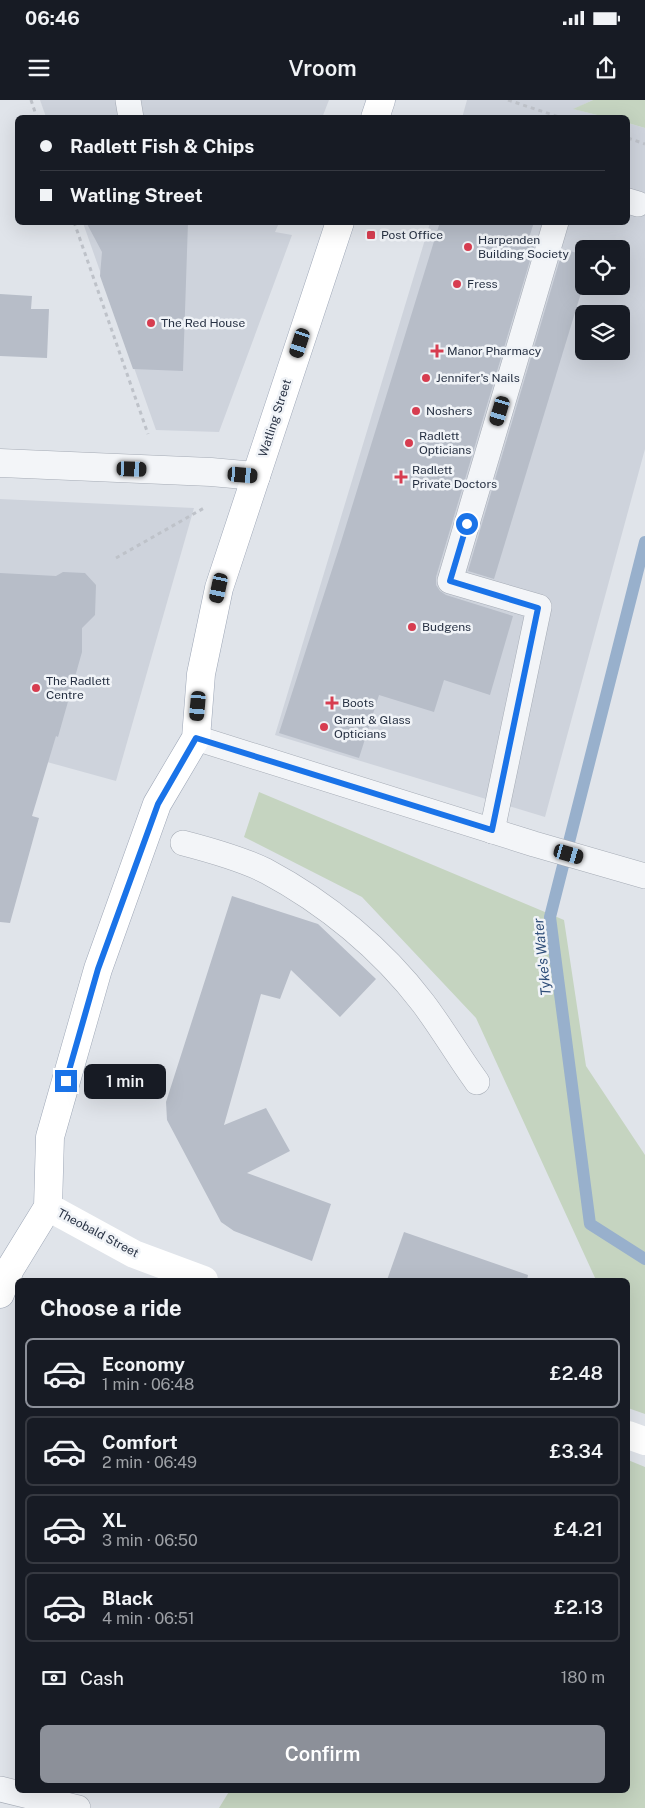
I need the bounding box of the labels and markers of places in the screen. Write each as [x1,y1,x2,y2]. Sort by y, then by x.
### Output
place label: Post Office [381,228,443,242]
marker: Post Office [365,229,377,241]
place label: Harpenden Building Society [478,233,569,261]
marker: Harpenden Building Society [462,241,474,253]
place label: Fress [467,277,498,291]
marker: Fress [451,278,463,290]
place label: The Red House [161,316,245,330]
marker: The Red House [145,317,157,329]
place label: Manor Pharmacy [447,344,542,358]
marker: Manor Pharmacy [431,345,443,357]
place label: Jennifer's Nails [436,371,520,385]
marker: Jennifer's Nails [420,372,432,384]
place label: Noshers [426,404,472,418]
marker: Noshers [410,405,422,417]
place label: Radlett Opticians [419,429,471,457]
marker: Radlett Opticians [403,437,415,449]
place label: Radlett Private Doctors [412,463,497,491]
marker: Radlett Private Doctors [394,470,408,484]
place label: Budgens [422,620,471,634]
marker: Budgens [406,621,418,633]
place label: The Radlett Centre [46,674,110,702]
marker: The Radlett Centre [30,682,42,694]
place label: Boots [342,696,374,710]
marker: Boots [326,697,338,709]
place label: Grant & Glass Opticians [334,713,411,741]
marker: Grant & Glass Opticians [318,721,330,733]

